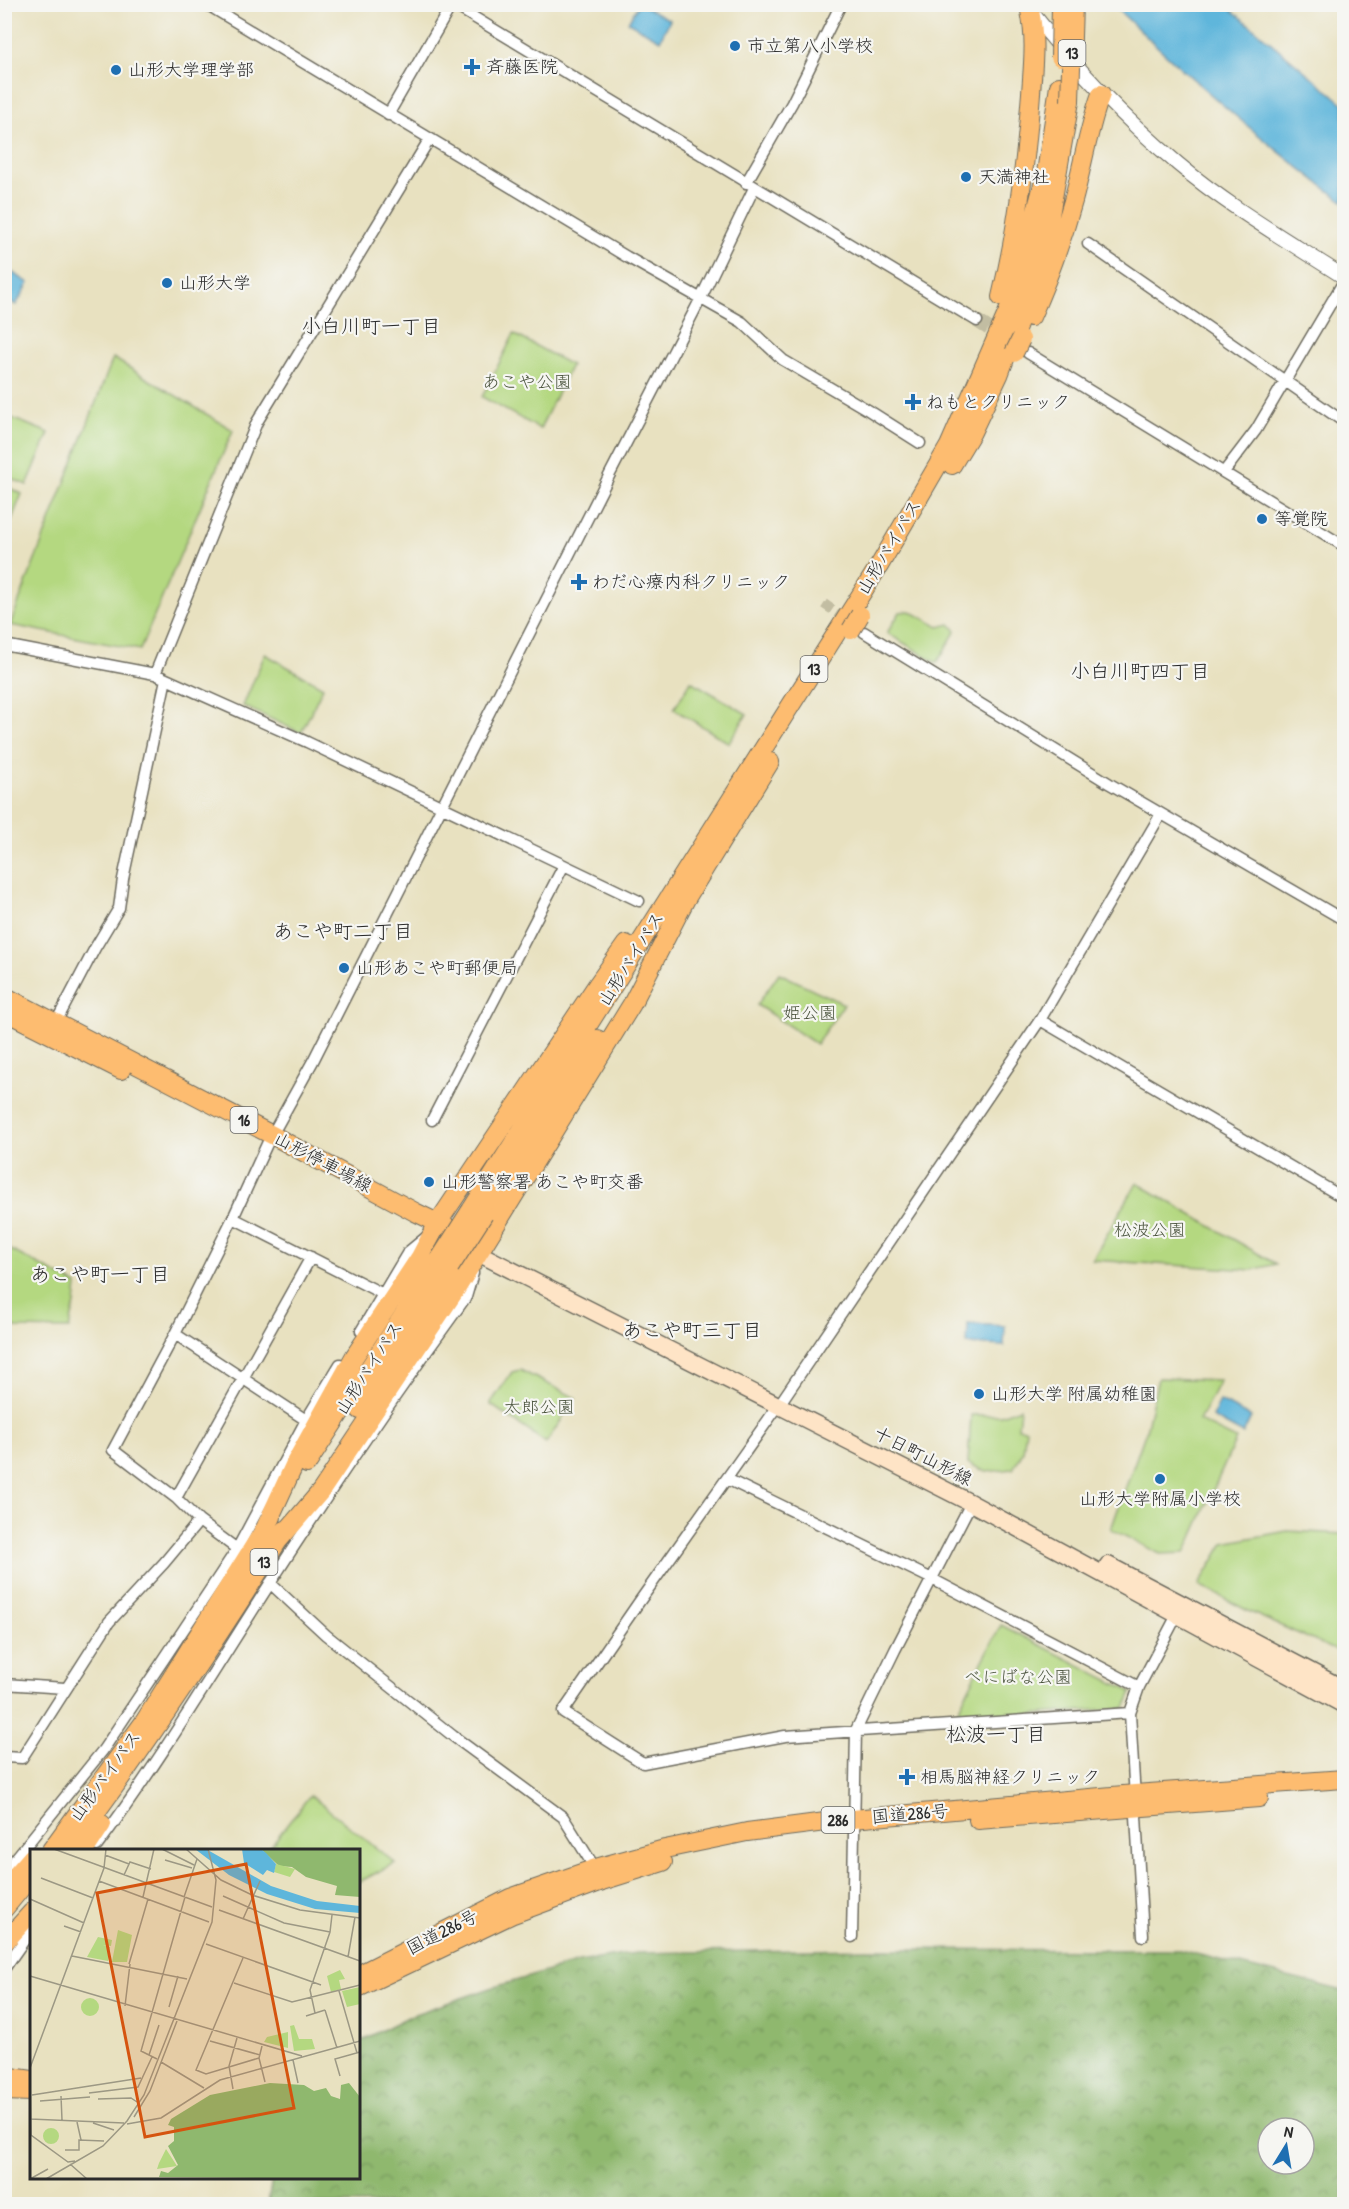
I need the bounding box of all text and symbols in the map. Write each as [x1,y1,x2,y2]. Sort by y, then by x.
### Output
place label: 市立第八小学校 [747,33,873,58]
marker: 市立第八小学校 [728,39,742,53]
road number: 13 [1058,40,1086,66]
place label: 斉藤医院 [486,54,558,79]
place label: 山形大学理学部 [128,57,254,82]
marker: 斉藤医院 [463,58,481,76]
marker: 山形大学理学部 [109,63,123,77]
place label: 天満神社 [978,164,1050,189]
marker: 天満神社 [959,170,973,184]
place label: 山形大学 [179,270,251,295]
marker: 山形大学 [160,276,174,290]
district label: 小白川町一丁目 [301,312,441,339]
park label: あこや公園 [482,369,572,394]
place label: ねもとクリニック [926,389,1070,414]
marker: ねもとクリニック [904,393,922,411]
street label: 山形バイパス [850,494,927,599]
place label: 等覚院 [1274,506,1328,531]
marker: 等覚院 [1255,512,1269,526]
place label: わだ心療内科クリニック [592,569,790,594]
marker: わだ心療内科クリニック [570,573,588,591]
road number: 13 [800,656,828,682]
district label: 小白川町四丁目 [1070,657,1210,684]
street label: 山形バイパス [591,906,670,1011]
district label: あこや町二丁目 [273,917,413,944]
place label: 山形あこや町郵便局 [356,955,518,980]
marker: 山形あこや町郵便局 [337,961,351,975]
park label: 姫公園 [783,1000,837,1025]
road number: 16 [230,1107,258,1133]
street label: 山形停車場線 [270,1125,377,1198]
place label: 山形警察署 あこや町交番 [441,1169,643,1194]
marker: 山形警察署 あこや町交番 [422,1175,436,1189]
park label: 松波公園 [1114,1217,1186,1242]
district label: あこや町一丁目 [30,1260,170,1287]
street label: 山形バイパス [329,1316,408,1420]
district label: あこや町三丁目 [622,1316,762,1343]
place label: 山形大学 附属幼稚園 [991,1381,1157,1406]
marker: 山形大学 附属幼稚園 [972,1387,986,1401]
park label: 太郎公園 [503,1394,575,1419]
street label: 十日町山形線 [869,1420,977,1491]
marker: 山形大学附属小学校 [1153,1472,1167,1486]
place label: 山形大学附属小学校 [1079,1486,1241,1511]
road number: 13 [250,1549,278,1575]
park label: べにばな公園 [964,1664,1072,1689]
district label: 松波一丁目 [946,1720,1046,1747]
street label: 山形バイパス [63,1725,146,1827]
place label: 相馬脳神経クリニック [920,1764,1100,1789]
marker: 相馬脳神経クリニック [898,1768,916,1786]
street label: 国道286号 [870,1798,950,1829]
road number: 286 [822,1807,854,1833]
inset map [30,1849,360,2179]
street label: 国道286号 [402,1903,482,1960]
north arrow [1256,2116,1316,2176]
text: N [1283,2120,1296,2143]

